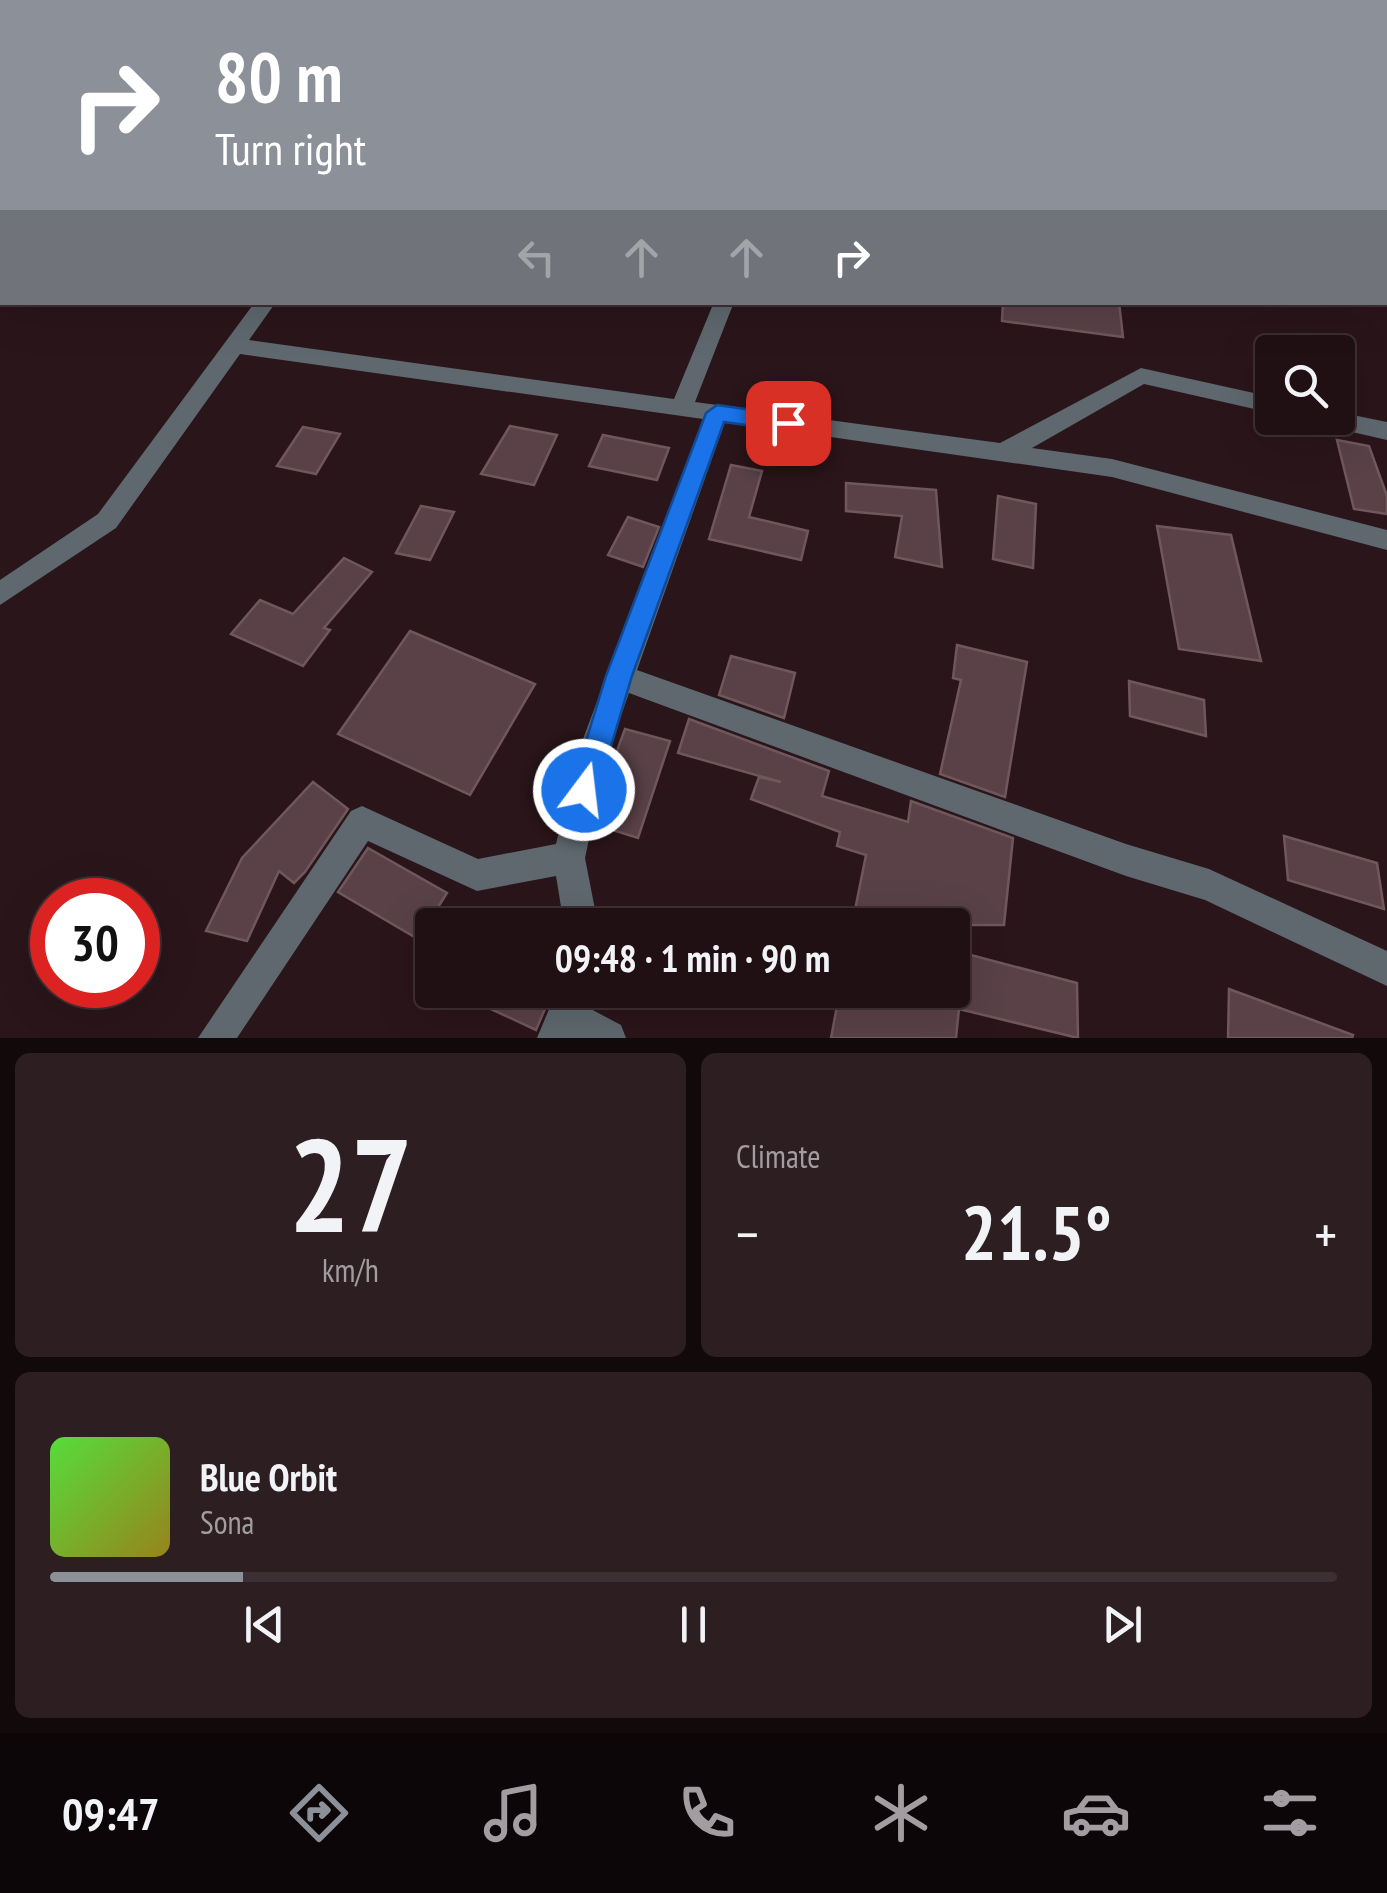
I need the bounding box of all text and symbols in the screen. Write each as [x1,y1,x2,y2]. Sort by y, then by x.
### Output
text: 80 m [215,31,343,121]
icon: right [50,40,180,170]
text: Turn right [215,119,366,177]
icon: left [509,230,564,285]
icon: ahead [614,230,669,285]
icon: ahead [719,230,774,285]
icon: right [824,230,879,285]
map controls [1255,335,1355,435]
button: search [1255,335,1355,435]
pin [746,381,831,466]
icon: arrive [761,396,816,451]
position arrow [532,738,636,842]
speed limit sign: 30 [30,878,160,1008]
text: 09:48 · 1 min · 90 m [555,933,830,982]
text: 27 [288,1100,413,1268]
text: Climate [736,1135,820,1177]
text: 21.5° [961,1184,1112,1281]
text: − [736,1198,759,1269]
text: + [1314,1198,1337,1269]
text: km/h [322,1249,379,1291]
text: Blue Orbit [200,1452,337,1501]
text: Sona [200,1501,254,1543]
icon: previous [237,1597,292,1652]
icon: pause [666,1597,721,1652]
icon: next [1095,1597,1150,1652]
icon: directions [284,1778,354,1848]
icon: music [478,1778,548,1848]
icon: phone [672,1778,742,1848]
icon: climate [866,1778,936,1848]
icon: car [1061,1778,1131,1848]
icon: filters [1255,1778,1325,1848]
text: 09:47 [62,1784,159,1842]

